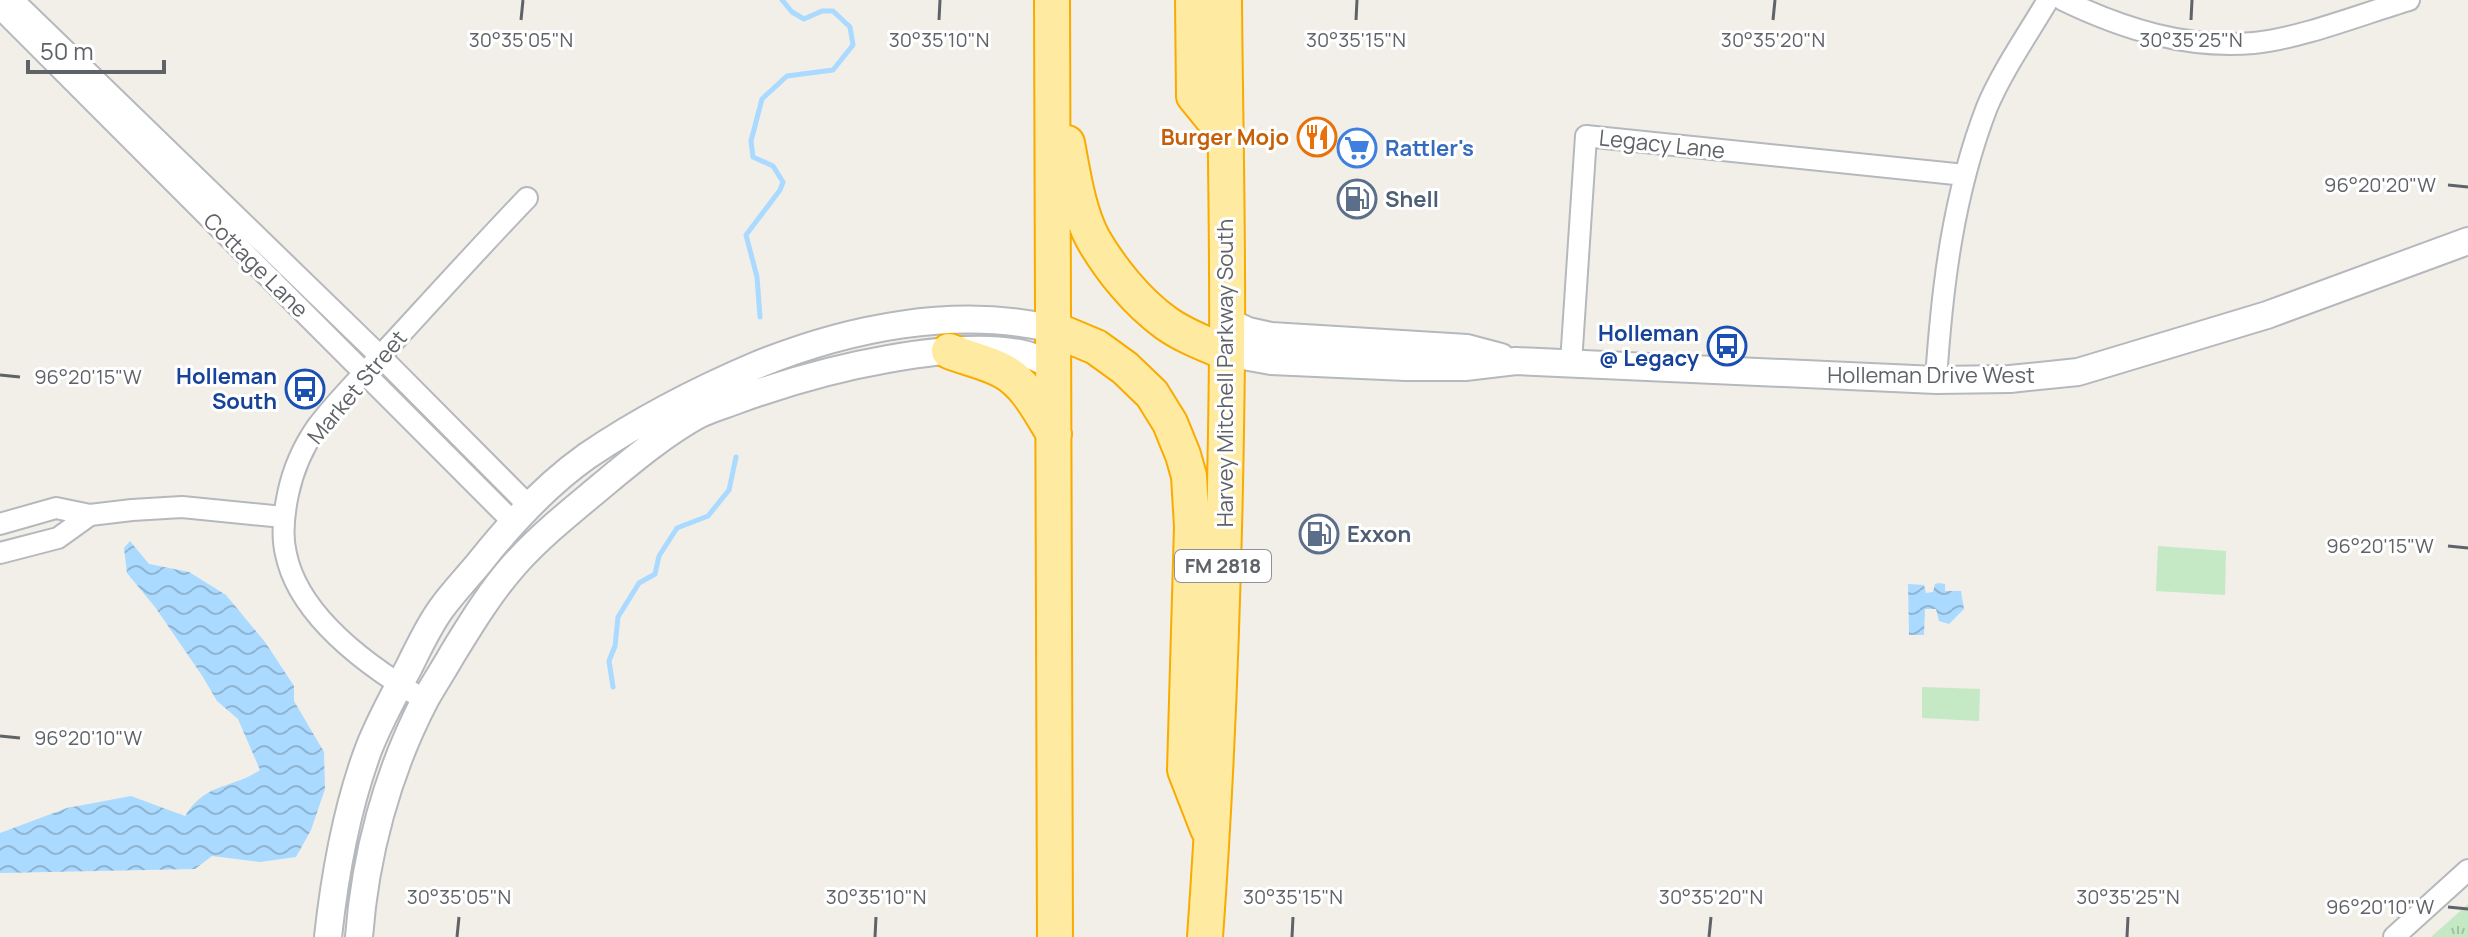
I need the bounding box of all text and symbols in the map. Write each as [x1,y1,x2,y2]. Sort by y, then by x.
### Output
scale bar [28,24,164,74]
text: 30°35'05"N [469,26,573,53]
text: 30°35'10"N [889,26,989,53]
text: 30°35'15"N [1306,26,1406,53]
text: 30°35'20"N [1721,26,1825,53]
text: 30°35'25"N [2139,26,2243,53]
text: 50 m [40,34,94,67]
restaurant icon: Burger Mojo [1296,116,1338,158]
place label: Burger Mojo [1161,122,1289,152]
street label: Legacy Lane [1598,122,1727,166]
supermarket icon: Rattler's [1336,127,1378,169]
place label: Rattler's [1385,133,1474,163]
text: 96°20'20"W [2324,171,2436,198]
fuel station icon: Shell [1336,178,1378,220]
place label: Shell [1385,184,1439,214]
street label: Cottage Lane [197,206,315,324]
street label: Harvey Mitchell Parkway South [1210,219,1240,527]
place label: Holleman @ Legacy [1598,318,1700,373]
street label: Market Street [301,324,414,450]
bus stop icon: Holleman @ Legacy [1706,325,1748,367]
street label: Holleman Drive West [1827,360,2035,390]
place label: Holleman South [176,361,277,416]
text: 96°20'15"W [34,363,142,390]
bus stop icon: Holleman South [284,368,326,410]
fuel station icon: Exxon [1298,513,1340,555]
place label: Exxon [1347,519,1411,549]
text: 96°20'15"W [2326,532,2434,559]
road number: FM 2818 [1175,550,1271,582]
text: 96°20'10"W [34,724,142,751]
text: 30°35'05"N [407,883,511,910]
text: 30°35'10"N [826,883,926,910]
text: 30°35'15"N [1243,883,1343,910]
text: 30°35'20"N [1659,883,1763,910]
text: 30°35'25"N [2076,883,2180,910]
text: 96°20'10"W [2326,893,2434,920]

